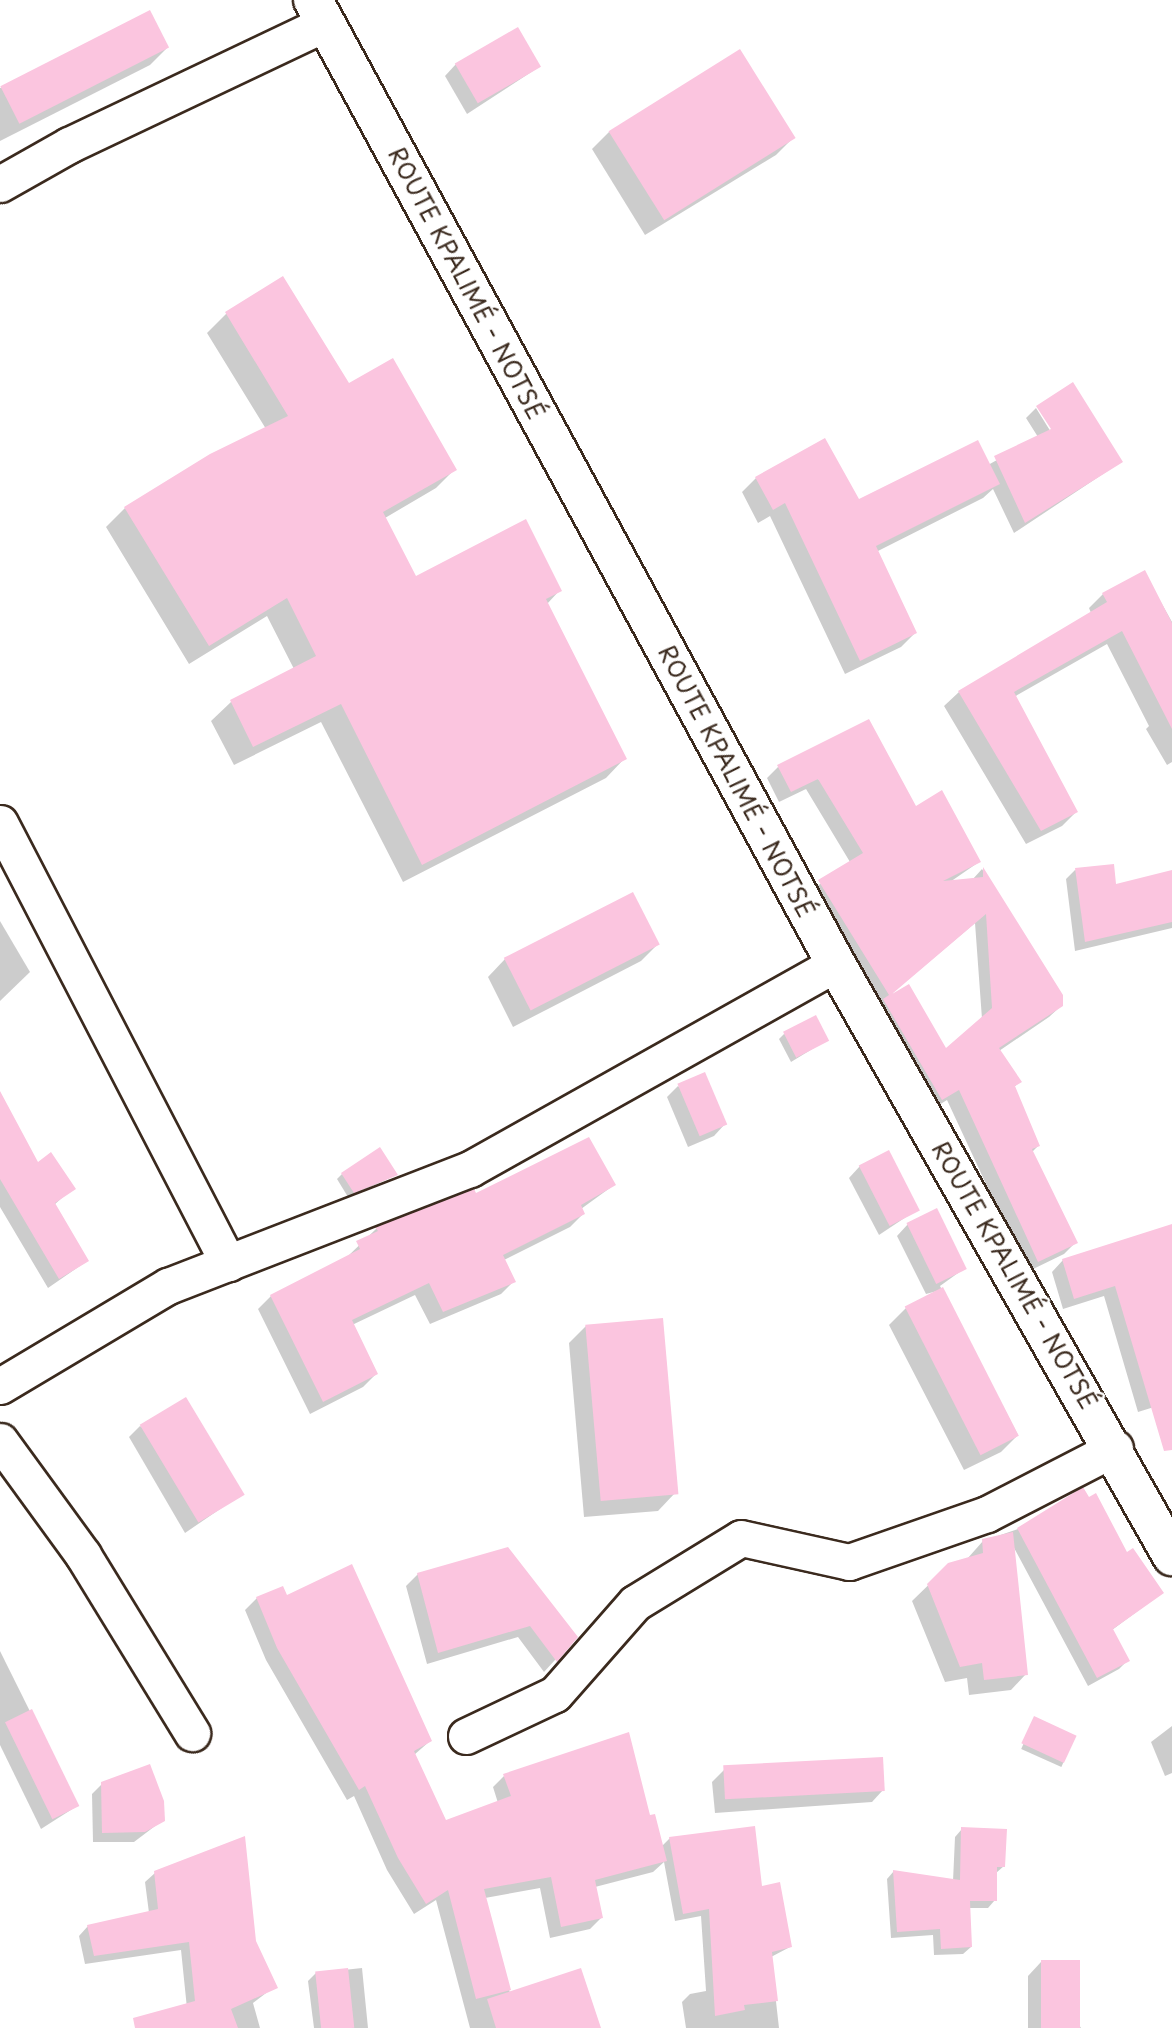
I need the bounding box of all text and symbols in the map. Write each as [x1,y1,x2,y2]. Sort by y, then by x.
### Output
street label: ROUTE KPALIMÉ - NOTSÉ [382,140,552,426]
street label: ROUTE KPALIMÉ - NOTSÉ [652,638,822,924]
street label: ROUTE KPALIMÉ - NOTSÉ [925,1134,1105,1416]

